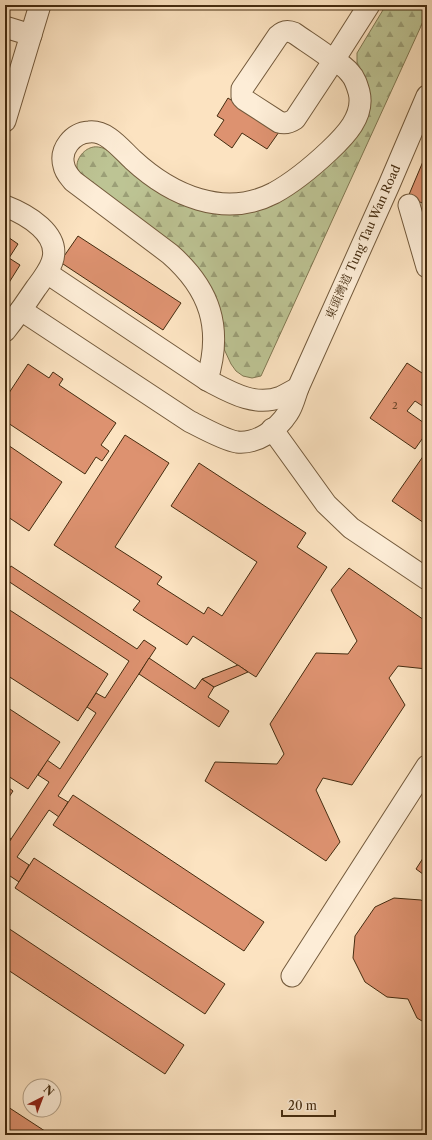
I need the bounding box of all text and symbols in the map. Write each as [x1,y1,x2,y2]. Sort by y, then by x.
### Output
street label: 東頭灣道 Tung Tau Wan Road [322,162,404,321]
house number: 2 [392,399,398,412]
north arrow [22,1078,62,1118]
text: N [40,1082,57,1099]
scale bar [282,1092,335,1118]
text: 20 m [288,1098,317,1113]

